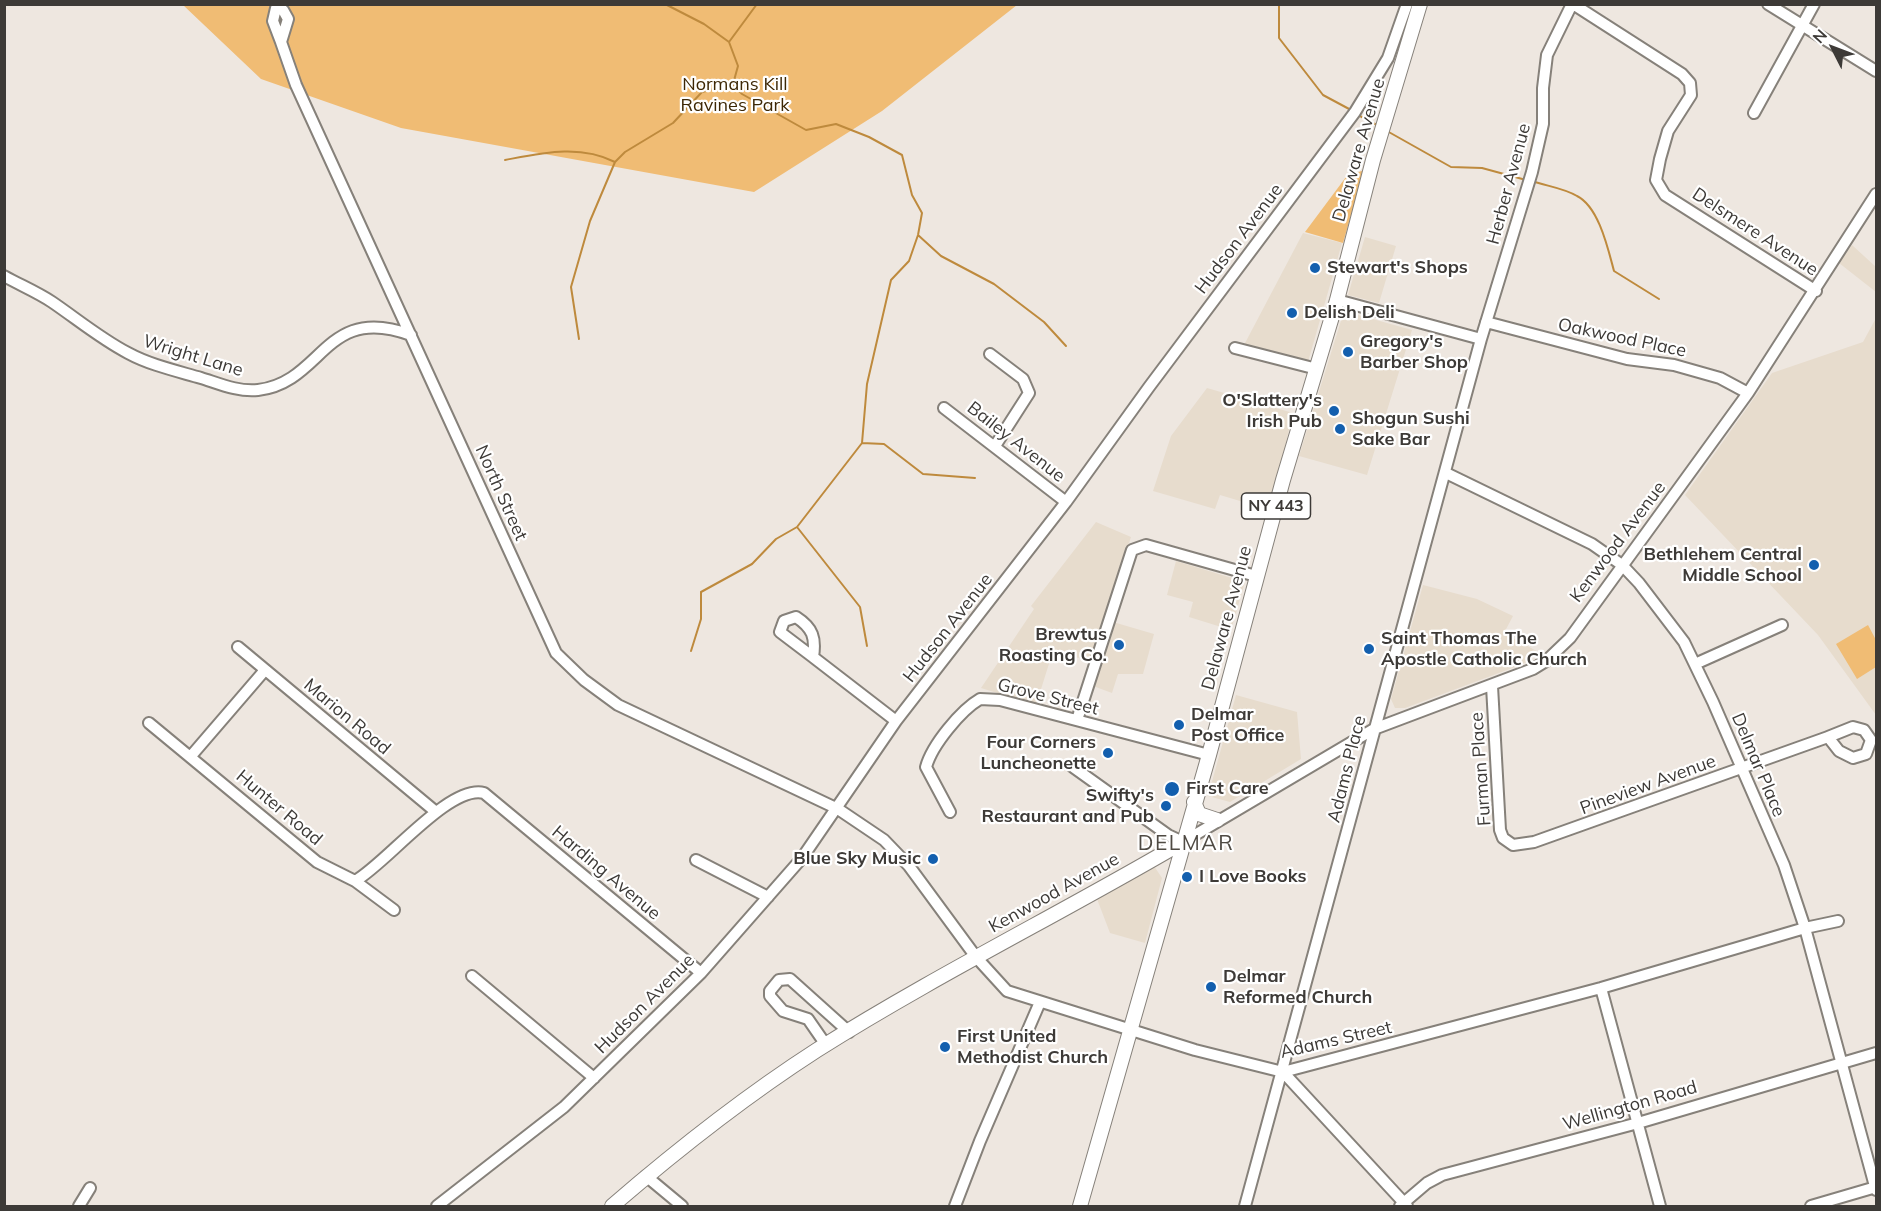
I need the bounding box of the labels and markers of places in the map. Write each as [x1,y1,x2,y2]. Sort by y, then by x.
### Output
place label: Stewart's Shops [1327,257,1468,279]
marker: Stewart's Shops [1308,261,1322,275]
place label: Delish Deli [1304,302,1395,324]
marker: Delish Deli [1285,306,1299,320]
place label: Gregory's Barber Shop [1360,331,1468,374]
marker: Gregory's Barber Shop [1341,345,1355,359]
place label: O'Slattery's Irish Pub [1222,390,1322,432]
marker: O'Slattery's Irish Pub [1327,404,1341,418]
place label: Shogun Sushi Sake Bar [1352,408,1470,450]
marker: Shogun Sushi Sake Bar [1333,422,1347,436]
place label: Bethlehem Central Middle School [1644,544,1802,586]
marker: Bethlehem Central Middle School [1807,558,1821,572]
place label: Brewtus Roasting Co. [999,624,1107,666]
place label: Saint Thomas The Apostle Catholic Church [1381,628,1587,670]
marker: Brewtus Roasting Co. [1112,638,1126,652]
marker: Saint Thomas The Apostle Catholic Church [1362,642,1376,656]
place label: Delmar Post Office [1191,704,1284,746]
marker: Delmar Post Office [1172,718,1186,732]
place label: Four Corners Luncheonette [980,732,1096,774]
marker: Four Corners Luncheonette [1101,746,1115,760]
place label: First Care [1186,778,1269,800]
marker: First Care [1163,780,1181,798]
place label: Swifty's Restaurant and Pub [982,785,1154,828]
marker: Swifty's Restaurant and Pub [1159,799,1173,813]
place label: Blue Sky Music [793,848,921,870]
marker: Blue Sky Music [926,852,940,866]
place label: I Love Books [1199,866,1306,888]
marker: I Love Books [1180,870,1194,884]
place label: Delmar Reformed Church [1223,966,1372,1008]
marker: Delmar Reformed Church [1204,980,1218,994]
place label: First United Methodist Church [957,1026,1108,1068]
marker: First United Methodist Church [938,1040,952,1054]

